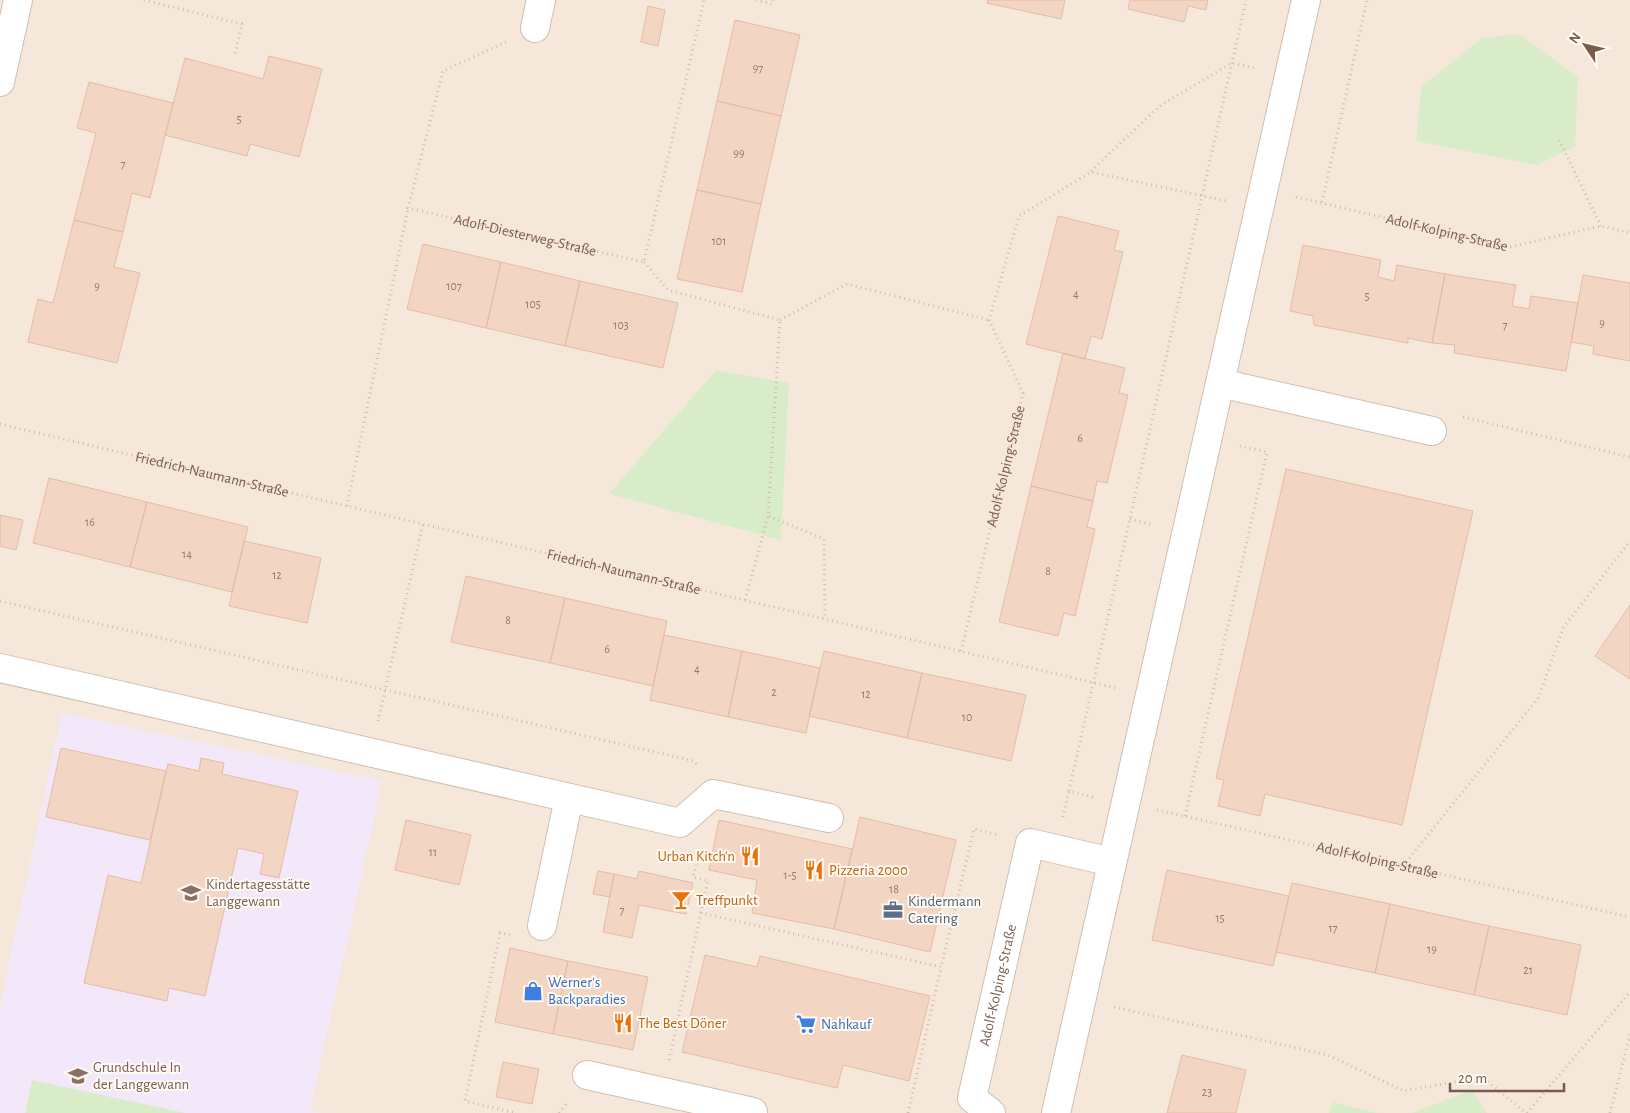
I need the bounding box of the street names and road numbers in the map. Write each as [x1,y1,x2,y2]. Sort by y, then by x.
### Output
street label: Adolf-Kolping-Straße [1384,211,1509,254]
street label: Adolf-Diesterweg-Straße [452,212,598,259]
street label: Adolf-Kolping-Straße [984,404,1028,529]
street label: Friedrich-Naumann-Straße [134,449,290,500]
street label: Friedrich-Naumann-Straße [545,547,702,597]
street label: Adolf-Kolping-Straße [1315,839,1440,881]
street label: Adolf-Kolping-Straße [977,923,1019,1048]

